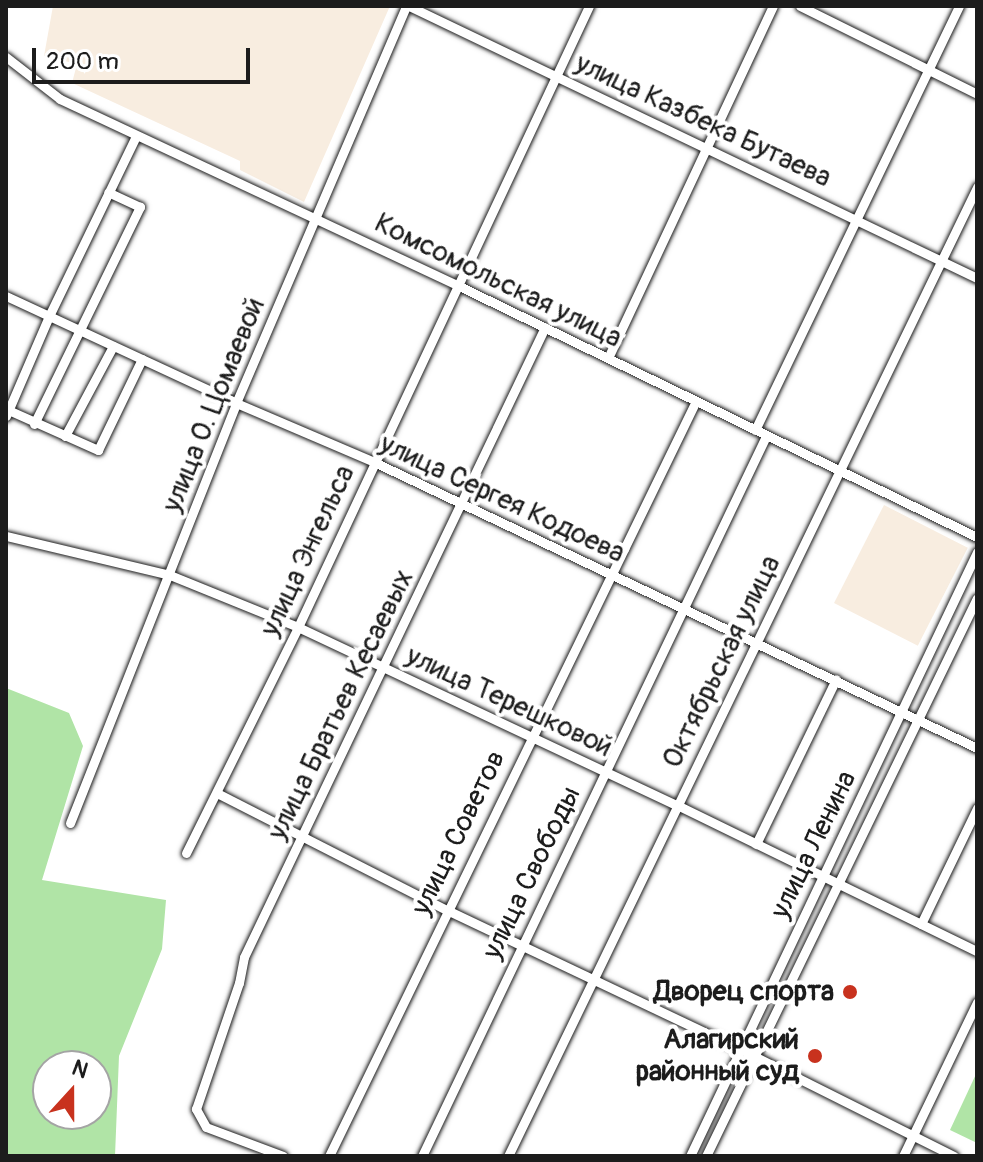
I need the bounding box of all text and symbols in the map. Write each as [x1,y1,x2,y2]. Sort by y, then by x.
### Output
scale bar [36,32,254,82]
text: 200 m [46,47,119,76]
street label: улица Казбека Бутаева [570,47,836,195]
street label: Комсомольская улица [369,207,627,355]
street label: улица О. Цомаевой [156,293,272,517]
street label: улица Сергея Кодоева [374,428,630,570]
street label: улица Энгельса [254,460,362,642]
street label: Октябрьская улица [656,550,788,774]
street label: улица Братьев Кесаевых [261,565,421,845]
street label: улица Терешковой [401,639,617,765]
street label: улица Советов [405,745,513,921]
street label: улица Ленина [764,766,864,924]
street label: улица Свободы [476,781,588,965]
place label: Дворец спорта [654,975,834,1009]
marker: Дворец спорта [841,983,859,1001]
place label: Алагирский районный суд [636,1023,799,1089]
marker: Алагирский районный суд [806,1047,824,1065]
north arrow [32,1050,112,1130]
text: N [68,1054,92,1085]

